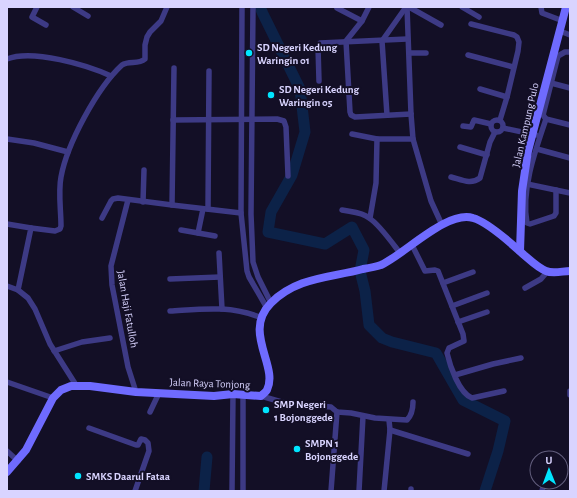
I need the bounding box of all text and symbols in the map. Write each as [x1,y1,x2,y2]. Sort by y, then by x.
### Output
place label: SD Negeri Kedung Waringin 01 [257,42,338,66]
marker: SD Negeri Kedung Waringin 01 [244,48,254,58]
street label: Jalan Kampung Pulo [510,82,541,168]
place label: SD Negeri Kedung Waringin 05 [279,84,360,108]
marker: SD Negeri Kedung Waringin 05 [266,90,276,100]
street label: Jalan Haji Fatulloh [115,270,140,349]
street label: Jalan Raya Tonjong [170,377,251,390]
place label: SMP Negeri 1 Bojonggede [274,399,333,423]
marker: SMP Negeri 1 Bojonggede [261,405,271,415]
place label: SMPN 1 Bojonggede [305,438,358,462]
marker: SMPN 1 Bojonggede [292,444,302,454]
north arrow [529,450,569,490]
text: U [545,455,552,466]
marker: SMKS Daarul Fataa [73,471,83,481]
place label: SMKS Daarul Fataa [86,471,171,482]

